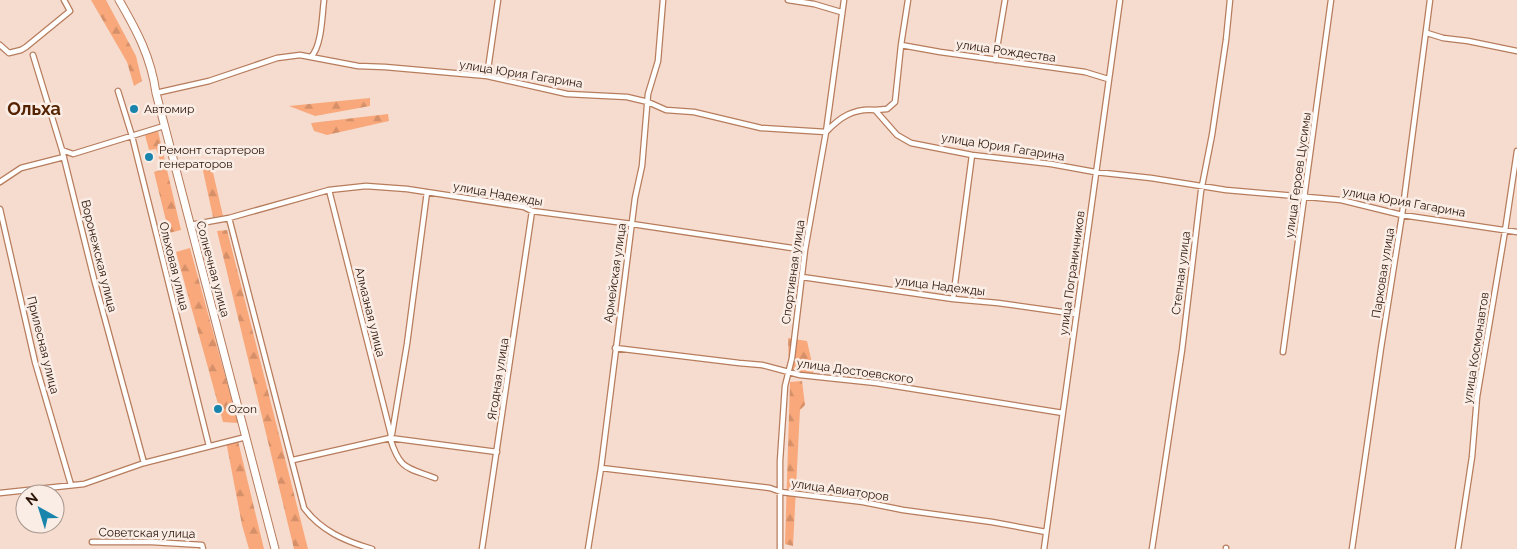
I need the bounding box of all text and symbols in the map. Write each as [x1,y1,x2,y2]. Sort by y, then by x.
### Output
street label: улица Рождества [955,37,1057,65]
street label: улица Юрия Гагарина [458,57,584,91]
district label: Ольха [7,98,61,119]
place label: Автомир [144,102,194,116]
marker: Автомир [128,103,140,115]
street label: улица Героев Цусимы [1282,111,1314,239]
street label: улица Юрия Гагарина [940,130,1066,164]
place label: Ремонт стартеров генераторов [159,143,265,171]
marker: Ремонт стартеров генераторов [143,151,155,163]
street label: улица Надежды [452,179,544,209]
street label: улица Юрия Гагарина [1341,184,1467,220]
street label: Воронежская улица [78,198,120,314]
street label: улица Пограничников [1056,210,1088,336]
street label: Солнечная улица [193,219,233,319]
street label: Спортивная улица [779,219,807,325]
street label: Ольховая улица [156,220,192,312]
street label: Армейская улица [601,222,629,324]
street label: Парковая улица [1369,227,1397,319]
street label: Степная улица [1169,230,1193,316]
street label: Алмазная улица [352,266,388,358]
street label: улица Надежды [894,274,986,298]
street label: улица Космонавтов [1460,291,1492,405]
street label: Прилесная улица [24,295,62,395]
street label: Ягодная улица [485,337,511,421]
street label: улица Достоевского [796,356,914,386]
place label: Ozon [228,402,257,416]
marker: Ozon [212,403,224,415]
street label: улица Авиаторов [790,476,890,504]
north arrow [15,484,65,534]
text: N [23,489,41,508]
street label: Советская улица [98,525,196,541]

